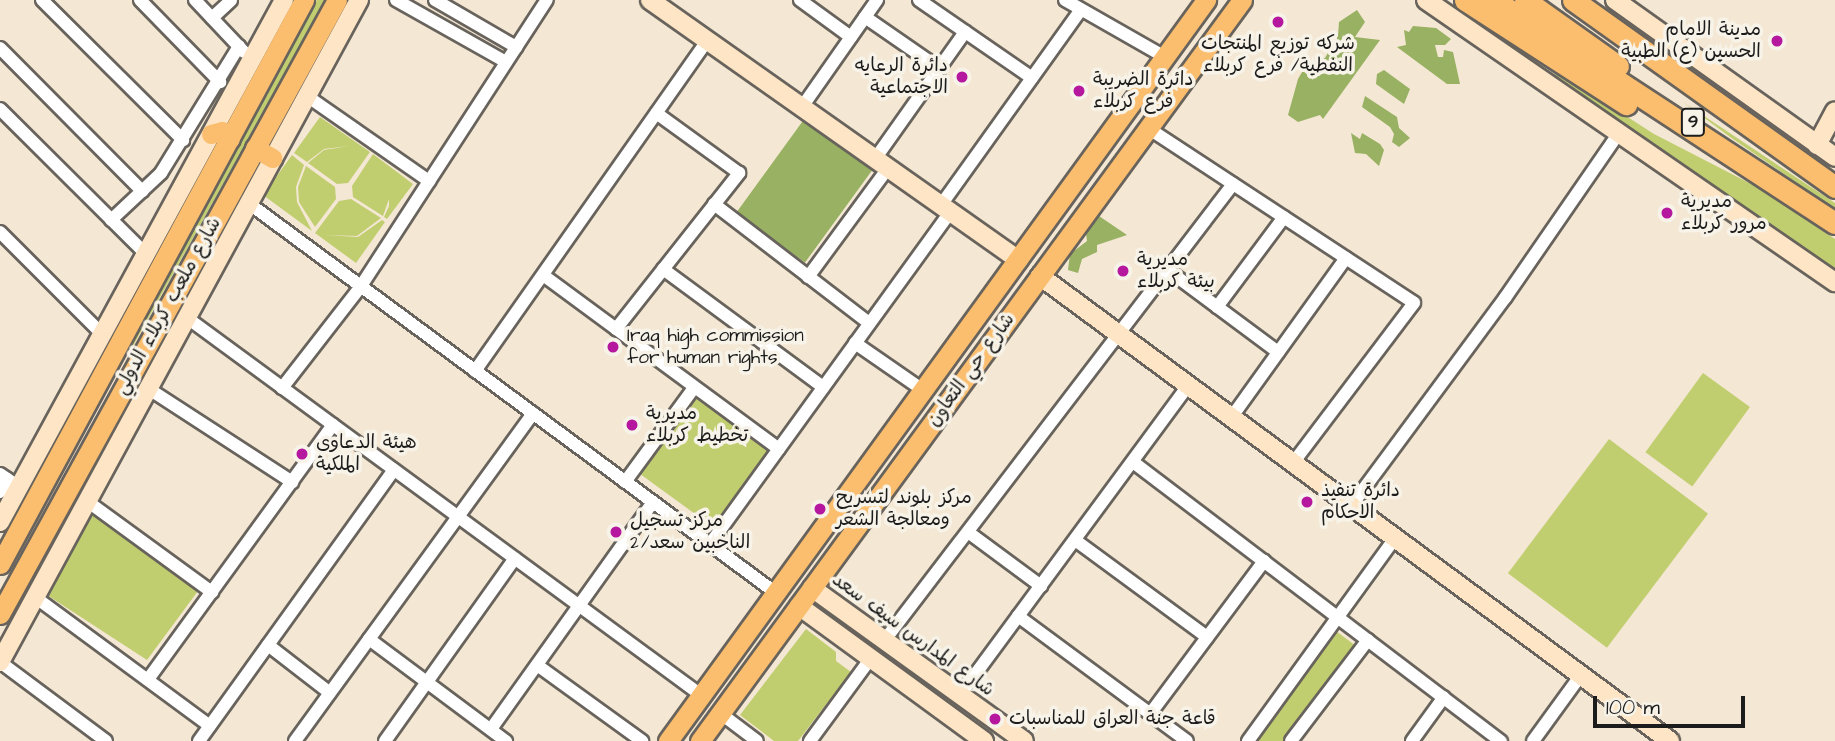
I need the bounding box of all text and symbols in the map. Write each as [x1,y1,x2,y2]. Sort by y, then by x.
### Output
marker: شركه توزيع المنتجات النفطية/ فرع كربلاء [1270,14,1286,30]
place label: مدينة الامام الحسين (ع) الطبية [1621,19,1761,63]
marker: مدينة الامام الحسين (ع) الطبية [1767,31,1787,51]
place label: شركه توزيع المنتجات النفطية/ فرع كربلاء [1201,33,1355,77]
place label: دائرة الرعايه الاجتماعية [855,55,948,99]
marker: دائرة الرعايه الاجتماعية [954,69,970,85]
place label: دائرة الضريبة فرع كربلاء [1093,69,1193,113]
marker: دائرة الضريبة فرع كربلاء [1071,83,1087,99]
road number: 9 [1681,107,1705,136]
place label: مديرية مرور كربلاء [1681,191,1767,235]
marker: مديرية مرور كربلاء [1659,205,1675,221]
street label: شارع ملعب كربلاء الدولي [110,213,226,399]
place label: مديرية بيئة كربلاء [1137,249,1215,293]
marker: مديرية بيئة كربلاء [1115,263,1131,279]
street label: شارع حي التعاون [922,309,1020,431]
place label: Iraq high commission for human rights [627,325,804,369]
marker: Iraq high commission for human rights [605,339,621,355]
place label: مديرية تخطيط كربلاء [646,403,748,447]
marker: مديرية تخطيط كربلاء [624,417,640,433]
place label: هيئة الدعاوى الملكية [316,432,417,476]
marker: هيئة الدعاوى الملكية [294,446,310,462]
place label: دائرة تنفيذ الاحكام [1321,480,1400,524]
place label: مركز بلوند لتسريح ومعالجة الشعر [836,487,972,531]
marker: دائرة تنفيذ الاحكام [1299,494,1315,510]
marker: مركز بلوند لتسريح ومعالجة الشعر [810,499,830,519]
place label: مركز تسجيل الناخبين سعد/2 [630,510,750,554]
marker: مركز تسجيل الناخبين سعد/2 [608,524,624,540]
street label: شارع المدارس سيف سعد [827,568,999,702]
scale bar [1597,682,1749,726]
text: 100 m [1606,693,1660,722]
place label: قاعة جنة العراق للمناسبات [1009,708,1216,730]
marker: قاعة جنة العراق للمناسبات [987,711,1003,727]

